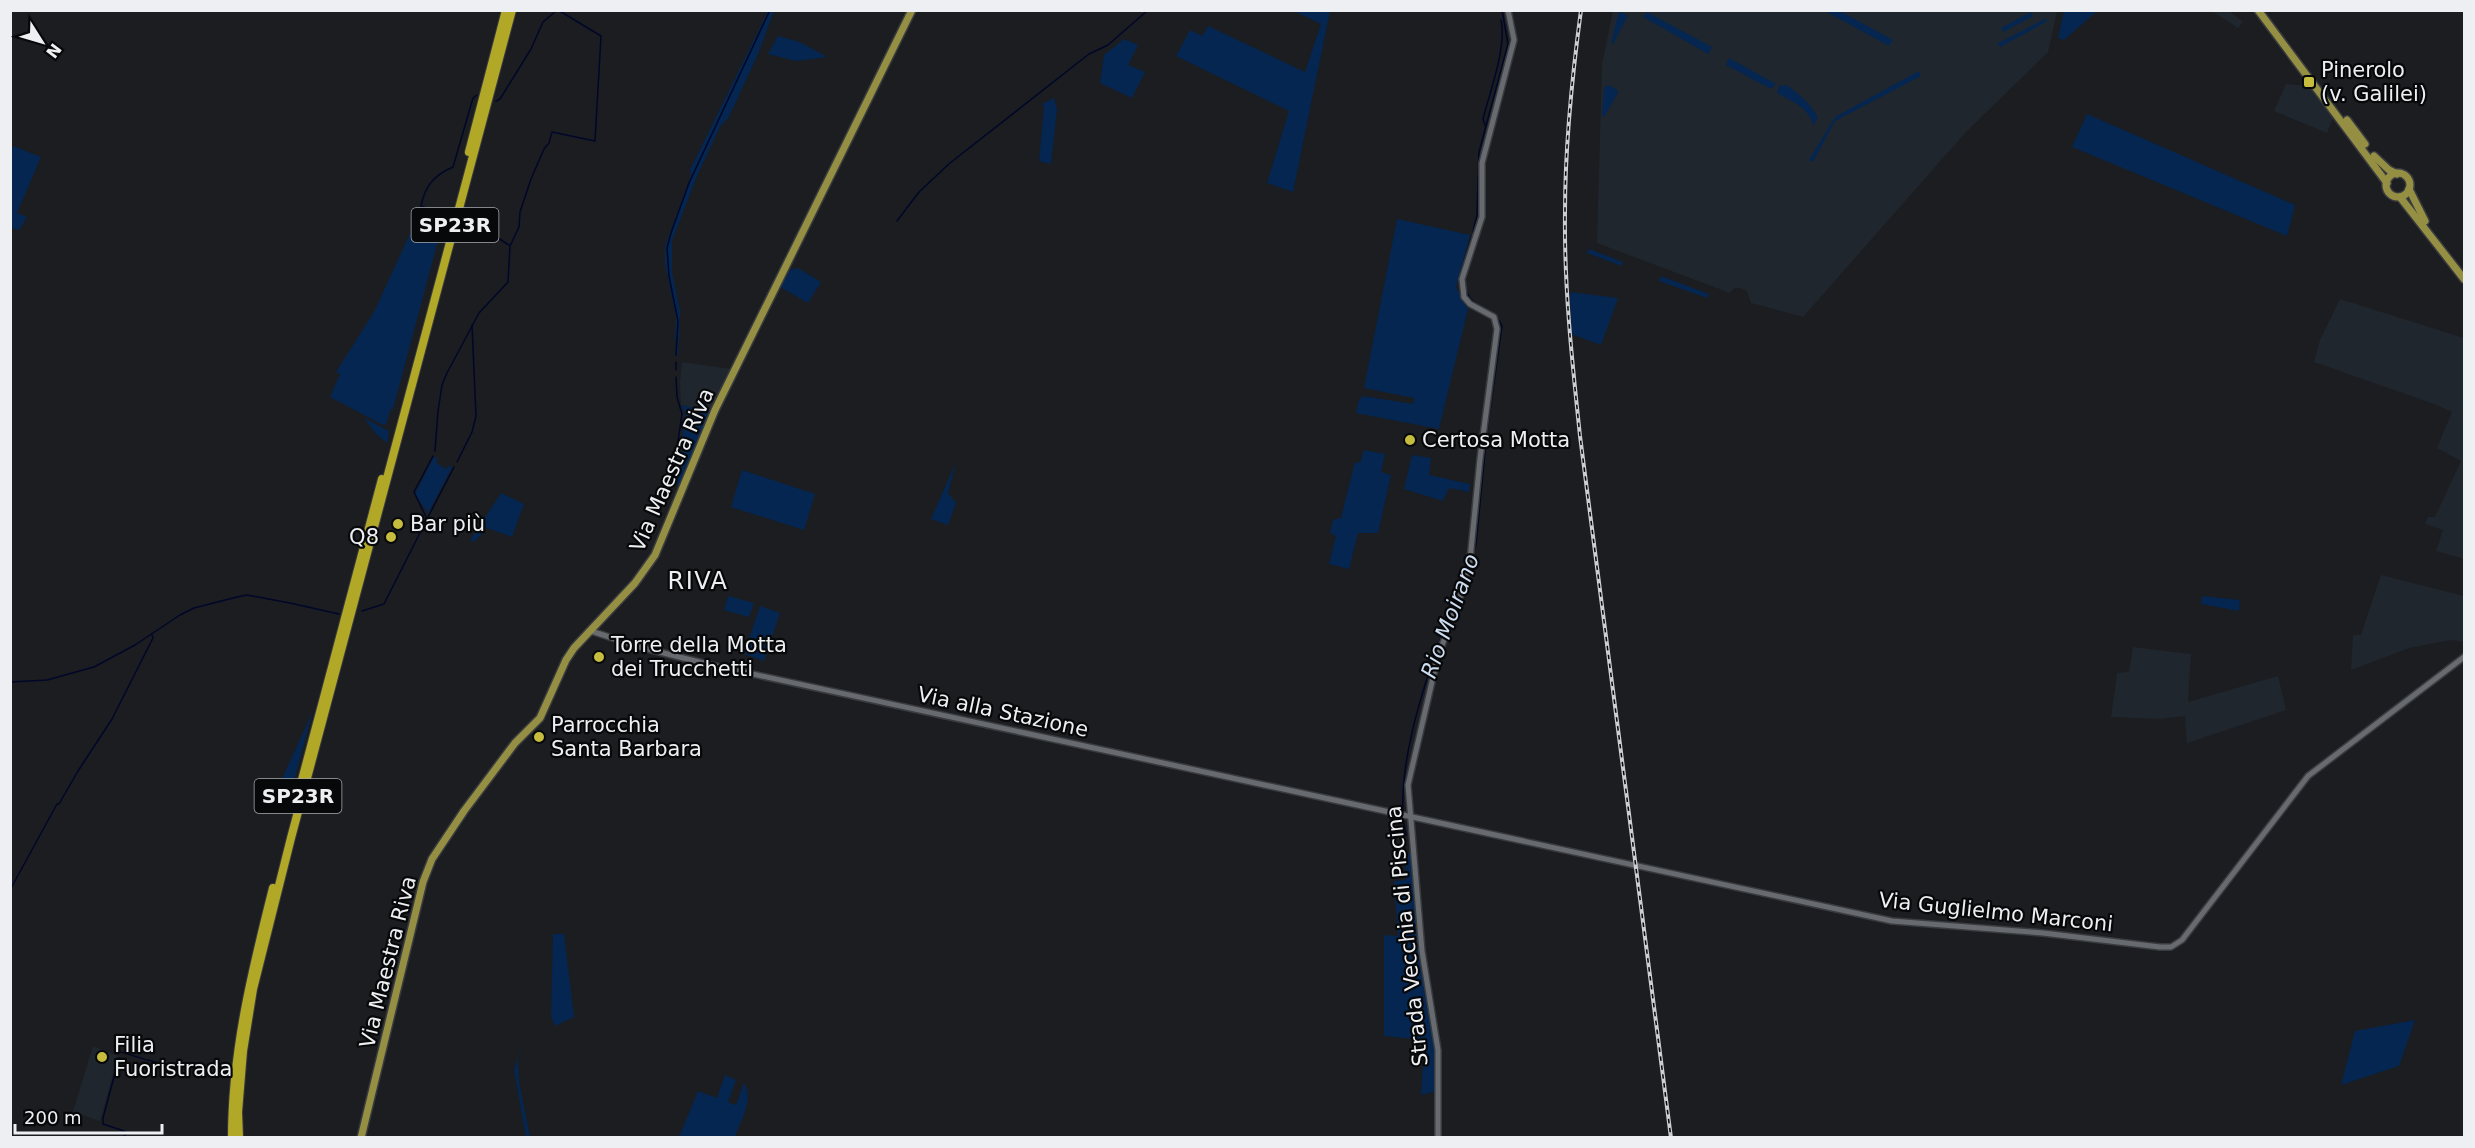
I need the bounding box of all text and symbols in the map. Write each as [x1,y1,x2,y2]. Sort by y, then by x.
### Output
north arrow [12,12,72,72]
text: N [42,40,65,62]
place label: Pinerolo (v. Galilei) [2321,58,2427,106]
marker: Pinerolo (v. Galilei) [2302,75,2316,89]
road number: SP23R [412,208,498,242]
street label: Via Maestra Riva [625,385,719,555]
place label: Certosa Motta [1422,428,1570,452]
marker: Certosa Motta [1403,433,1417,447]
place label: Bar più [410,512,485,536]
marker: Bar più [391,517,405,531]
place label: Q8 [349,525,379,549]
marker: Q8 [384,530,398,544]
water label: Rio Moirano [1416,550,1484,682]
district label: RIVA [667,567,729,595]
place label: Torre della Motta dei Trucchetti [610,633,787,681]
marker: Torre della Motta dei Trucchetti [592,650,606,664]
street label: Via alla Stazione [916,682,1090,742]
place label: Parrocchia Santa Barbara [551,713,702,761]
marker: Parrocchia Santa Barbara [532,730,546,744]
road number: SP23R [254,779,342,813]
street label: Strada Vecchia di Piscina [1381,805,1433,1067]
street label: Via Maestra Riva [355,874,421,1050]
street label: Via Guglielmo Marconi [1878,888,2114,936]
place label: Filia Fuoristrada [114,1033,232,1081]
marker: Filia Fuoristrada [95,1050,109,1064]
scale bar [15,1097,162,1135]
text: 200 m [24,1107,82,1128]

